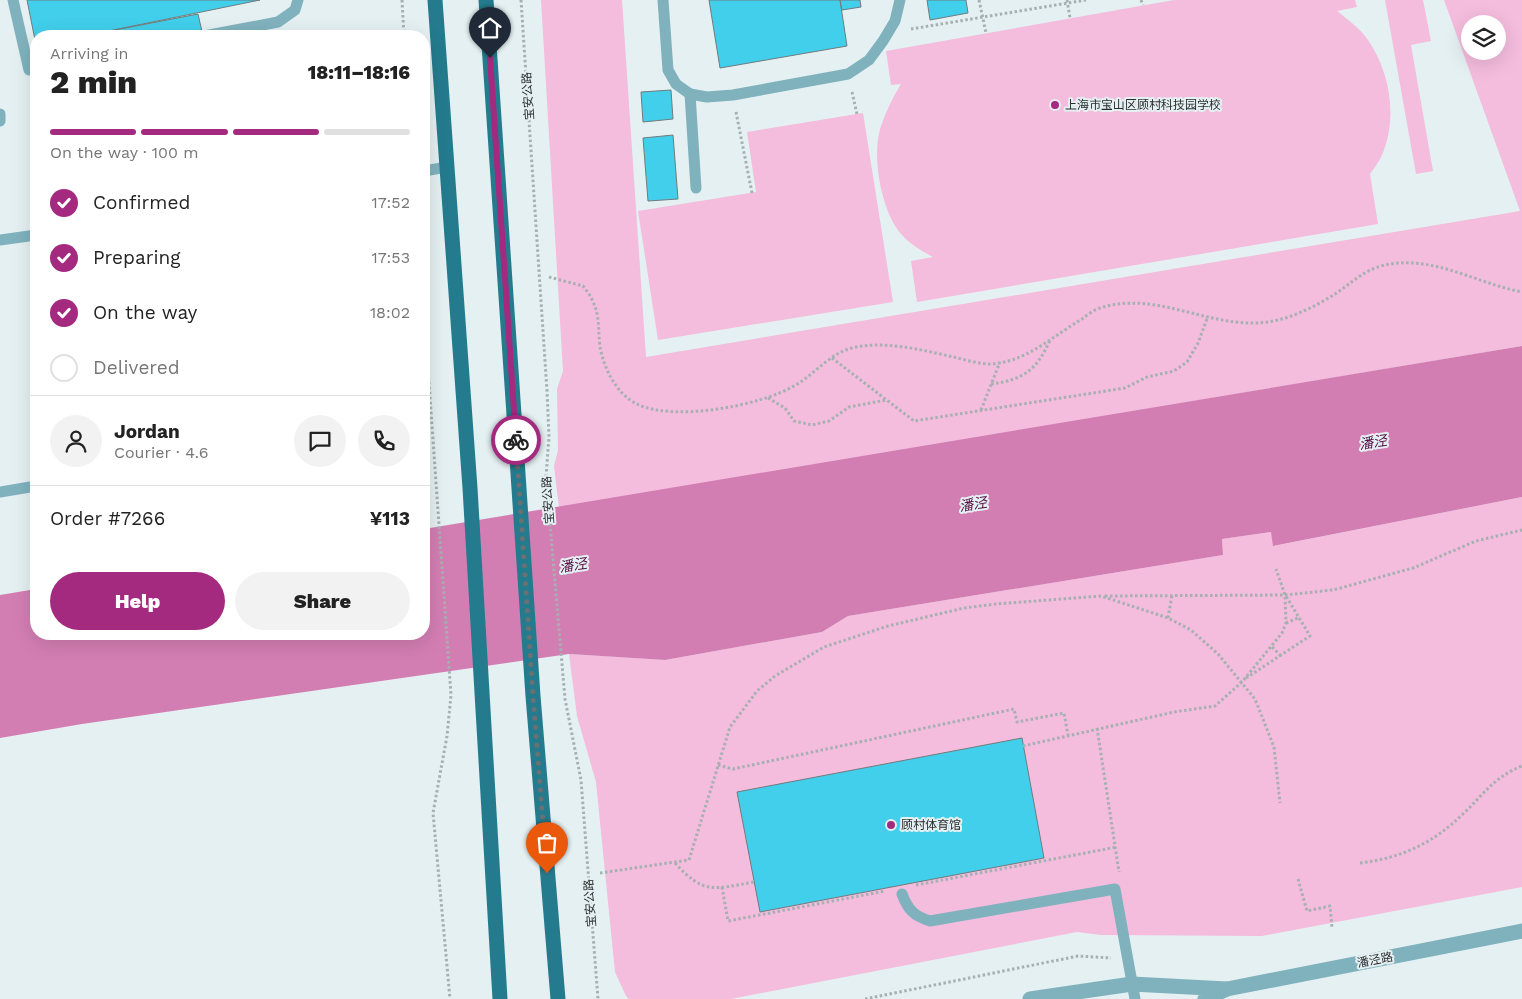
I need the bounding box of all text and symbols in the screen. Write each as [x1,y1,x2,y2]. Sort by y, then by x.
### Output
pin [469,7,511,58]
icon: home [476,14,504,42]
map controls [1461,15,1506,60]
button: layers [1461,15,1506,60]
text: Arriving in [50,44,128,63]
text: 18:11–18:16 [308,61,410,84]
text: 2 min [50,63,137,101]
street label: 宝安公路 [519,72,537,120]
place label: 上海市宝山区顾村科技园学校 [1065,98,1221,112]
marker: 上海市宝山区顾村科技园学校 [1049,99,1061,111]
text: On the way · 100 m [50,143,199,162]
icon: check [50,189,78,217]
text: Confirmed [93,191,190,214]
text: 17:52 [371,193,410,212]
icon: check [50,244,78,272]
text: Preparing [93,246,180,269]
text: 17:53 [371,248,410,267]
icon: check [50,299,78,327]
text: On the way [93,301,197,324]
text: 18:02 [370,303,410,322]
text: Delivered [93,356,180,379]
button: person [50,415,102,467]
button: chat [294,415,346,467]
button: phone [358,415,410,467]
courier [491,415,541,465]
text: Jordan [114,420,180,443]
icon: bike [502,426,530,454]
water label: 潘泾 [1358,432,1390,452]
text: Courier · 4.6 [114,443,209,462]
street label: 宝安公路 [539,476,557,524]
water label: 潘泾 [958,494,990,514]
text: Order #7266 [50,507,165,530]
text: ¥113 [370,507,410,530]
water label: 潘泾 [558,555,590,575]
button: Help [50,572,225,630]
button: Share [235,572,410,630]
place label: 顾村体育馆 [901,818,961,832]
marker: 顾村体育馆 [885,819,897,831]
pin [526,822,568,873]
icon: bag [533,829,561,857]
street label: 宝安公路 [581,879,599,927]
street label: 潘泾路 [1356,950,1394,970]

